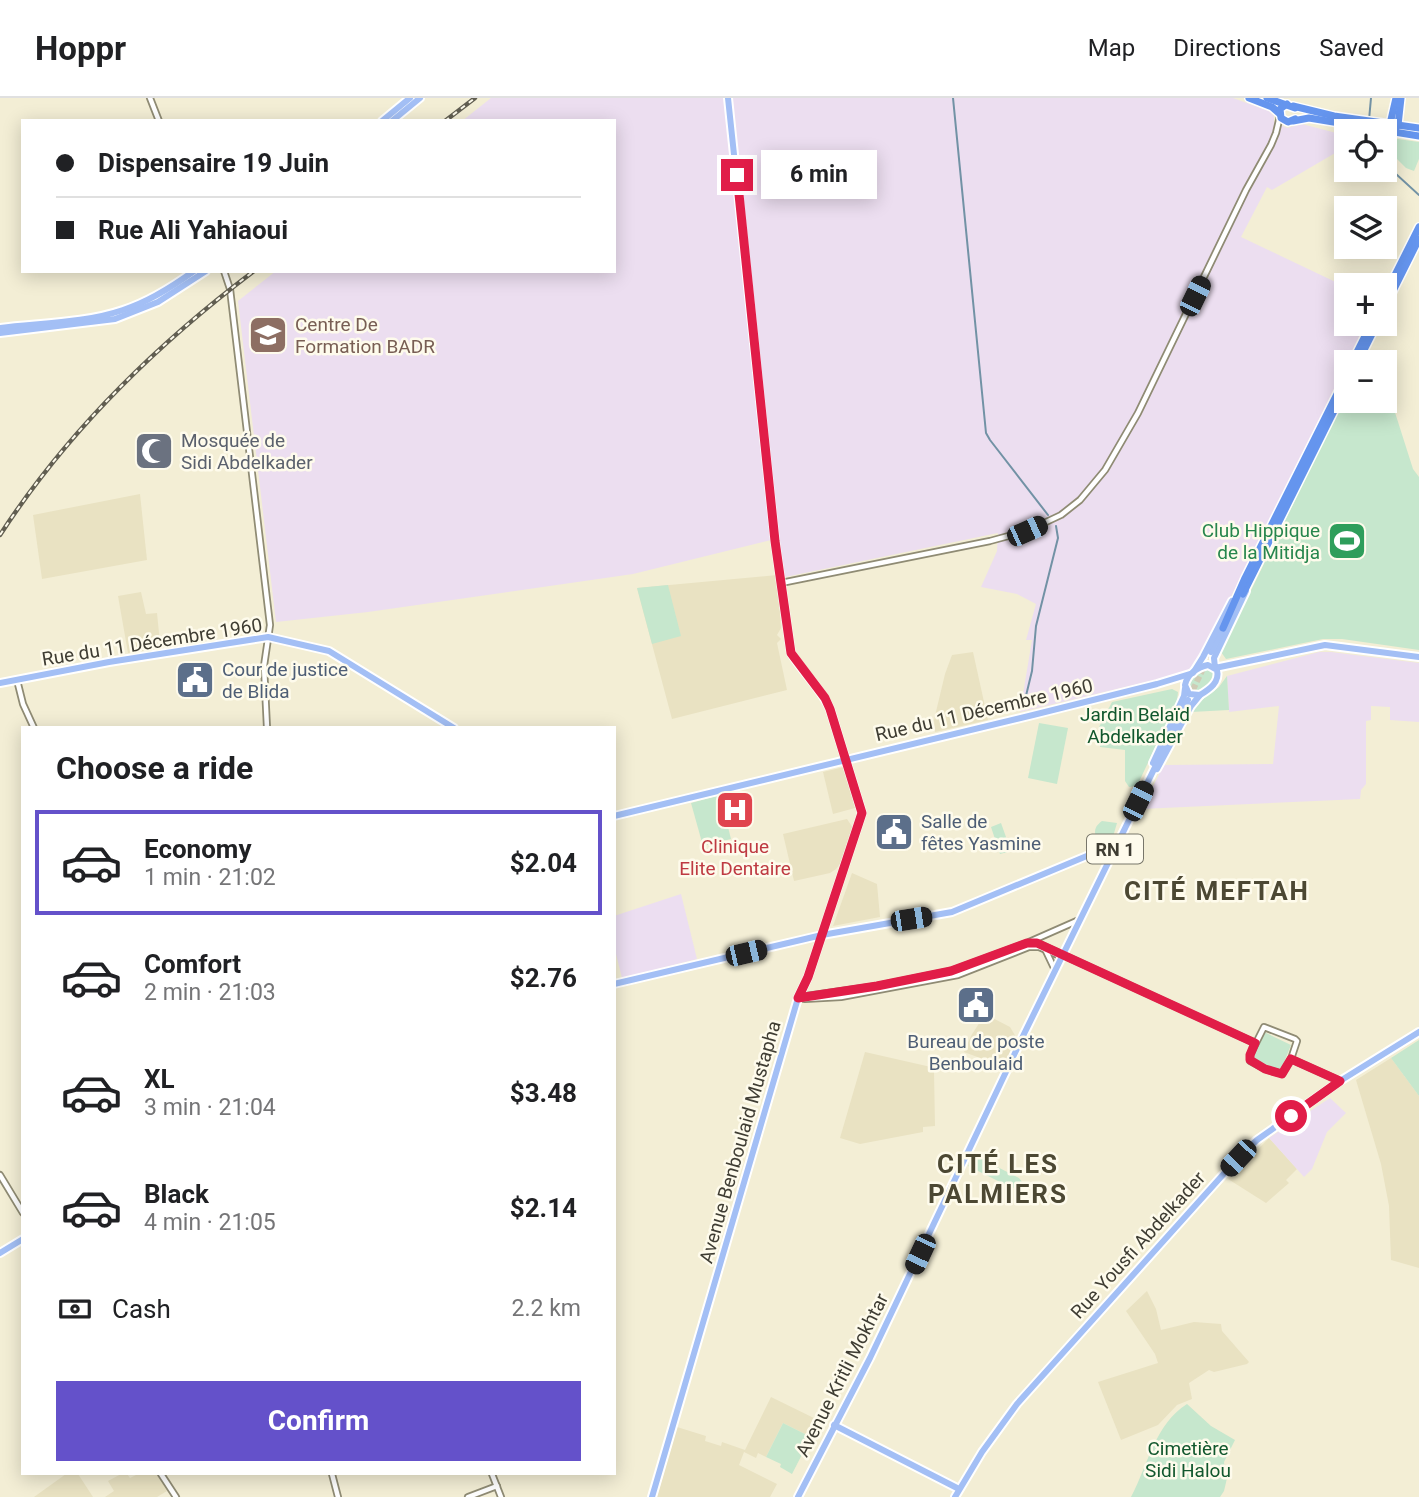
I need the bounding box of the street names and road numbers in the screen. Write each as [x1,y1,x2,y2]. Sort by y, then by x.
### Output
street label: Rue du 11 Décembre 1960 [40,613,264,671]
street label: Rue du 11 Décembre 1960 [873,674,1095,746]
road number: RN 1 [1087,834,1143,864]
street label: Avenue Benboulaid Mustapha [694,1018,786,1266]
street label: Rue Yousfi Abdelkader [1066,1166,1210,1323]
street label: Avenue Kritli Mokhtar [791,1289,893,1461]

